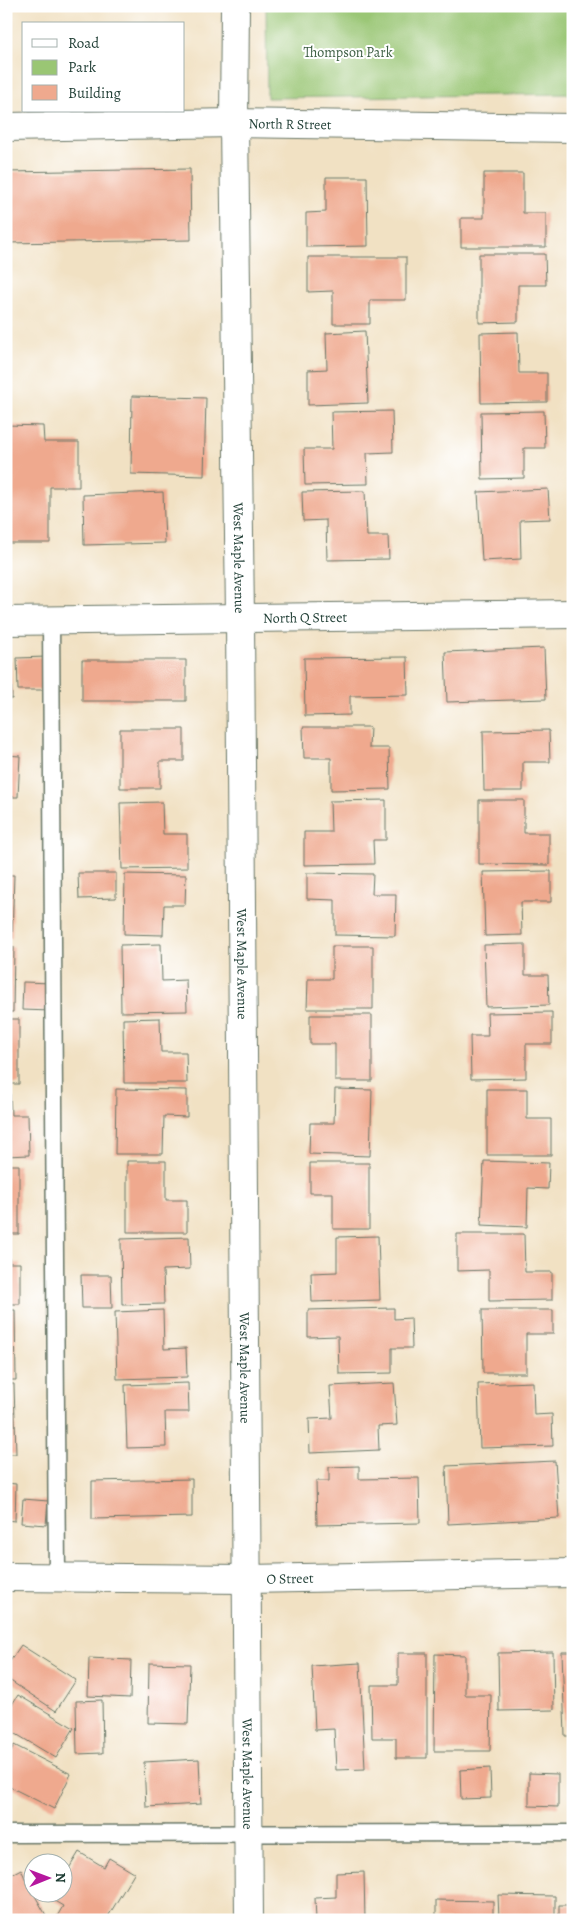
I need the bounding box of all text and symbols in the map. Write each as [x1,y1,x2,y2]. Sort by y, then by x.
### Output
legend [22,22,185,112]
text: Road [68,33,100,53]
park label: Thompson Park [303,43,393,62]
text: Park [68,57,97,77]
text: Building [68,83,121,103]
street label: North R Street [248,114,332,134]
street label: West Maple Avenue [229,501,249,614]
street label: North Q Street [263,607,347,627]
street label: West Maple Avenue [233,907,252,1020]
street label: West Maple Avenue [235,1311,255,1424]
street label: O Street [266,1568,314,1588]
street label: West Maple Avenue [238,1717,258,1830]
north arrow [22,1854,72,1904]
text: N [51,1873,70,1883]

